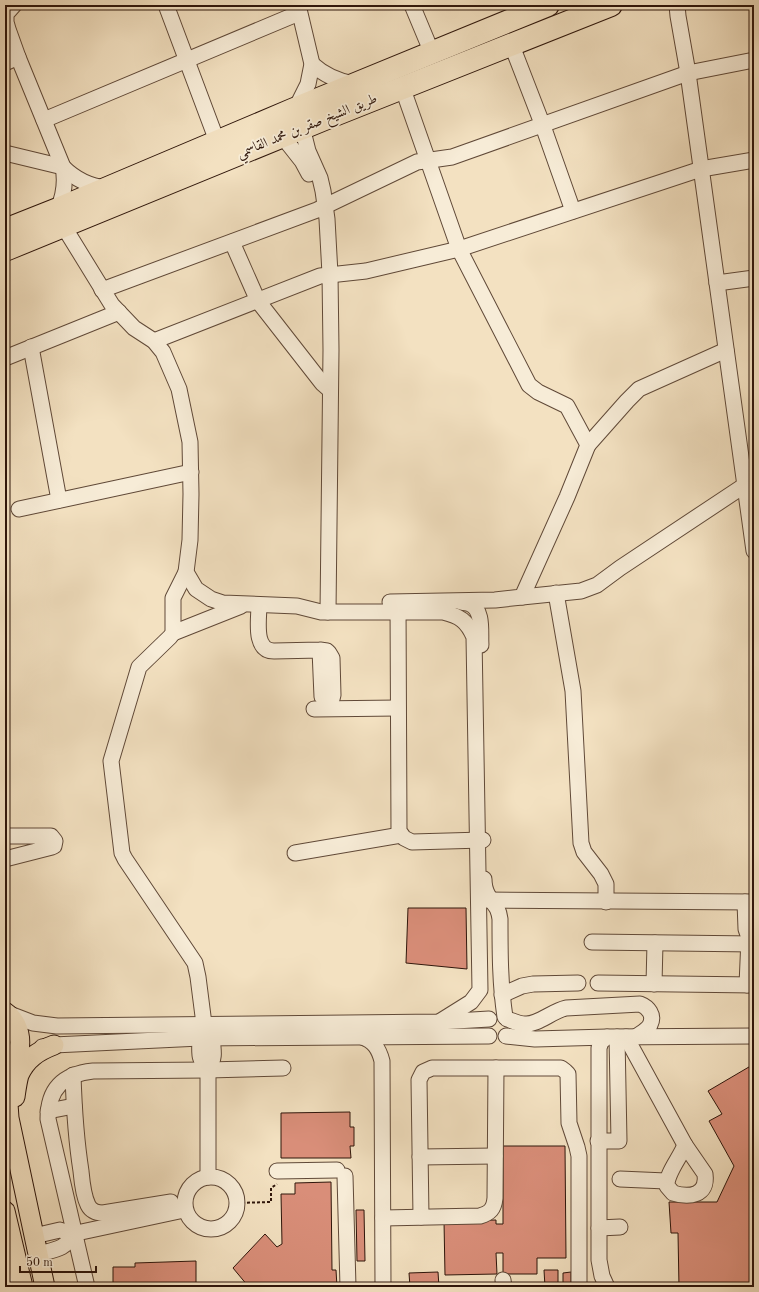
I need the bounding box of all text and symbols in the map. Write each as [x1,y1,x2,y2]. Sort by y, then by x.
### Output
street label: طريق الشيخ صقر بن محمد القاسمي [235,91,381,165]
scale bar [20,1248,96,1274]
text: 50 m [26,1256,53,1269]

